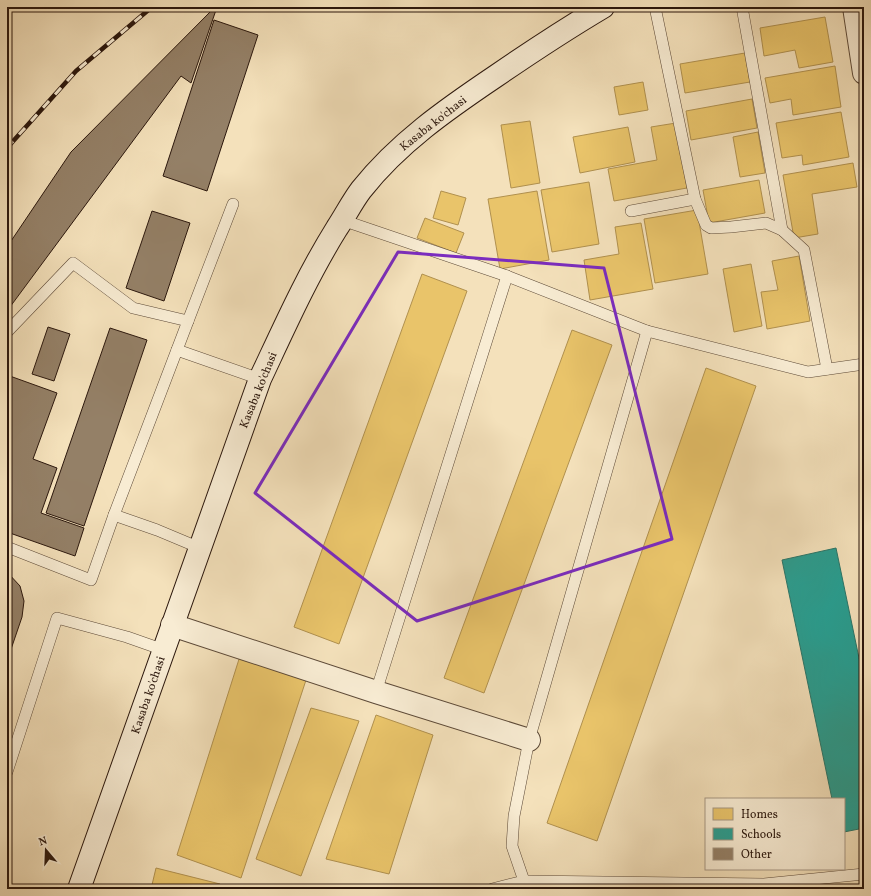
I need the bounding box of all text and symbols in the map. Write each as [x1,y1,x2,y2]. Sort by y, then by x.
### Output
street label: Kasaba ko'chasi [397,92,471,155]
street label: Kasaba ko'chasi [236,349,282,431]
street label: Kasaba ko'chasi [128,654,170,736]
legend [705,798,845,870]
text: Homes [741,807,778,823]
text: Schools [741,827,781,843]
north arrow [26,830,66,870]
text: N [37,834,49,850]
text: Other [741,847,772,863]

